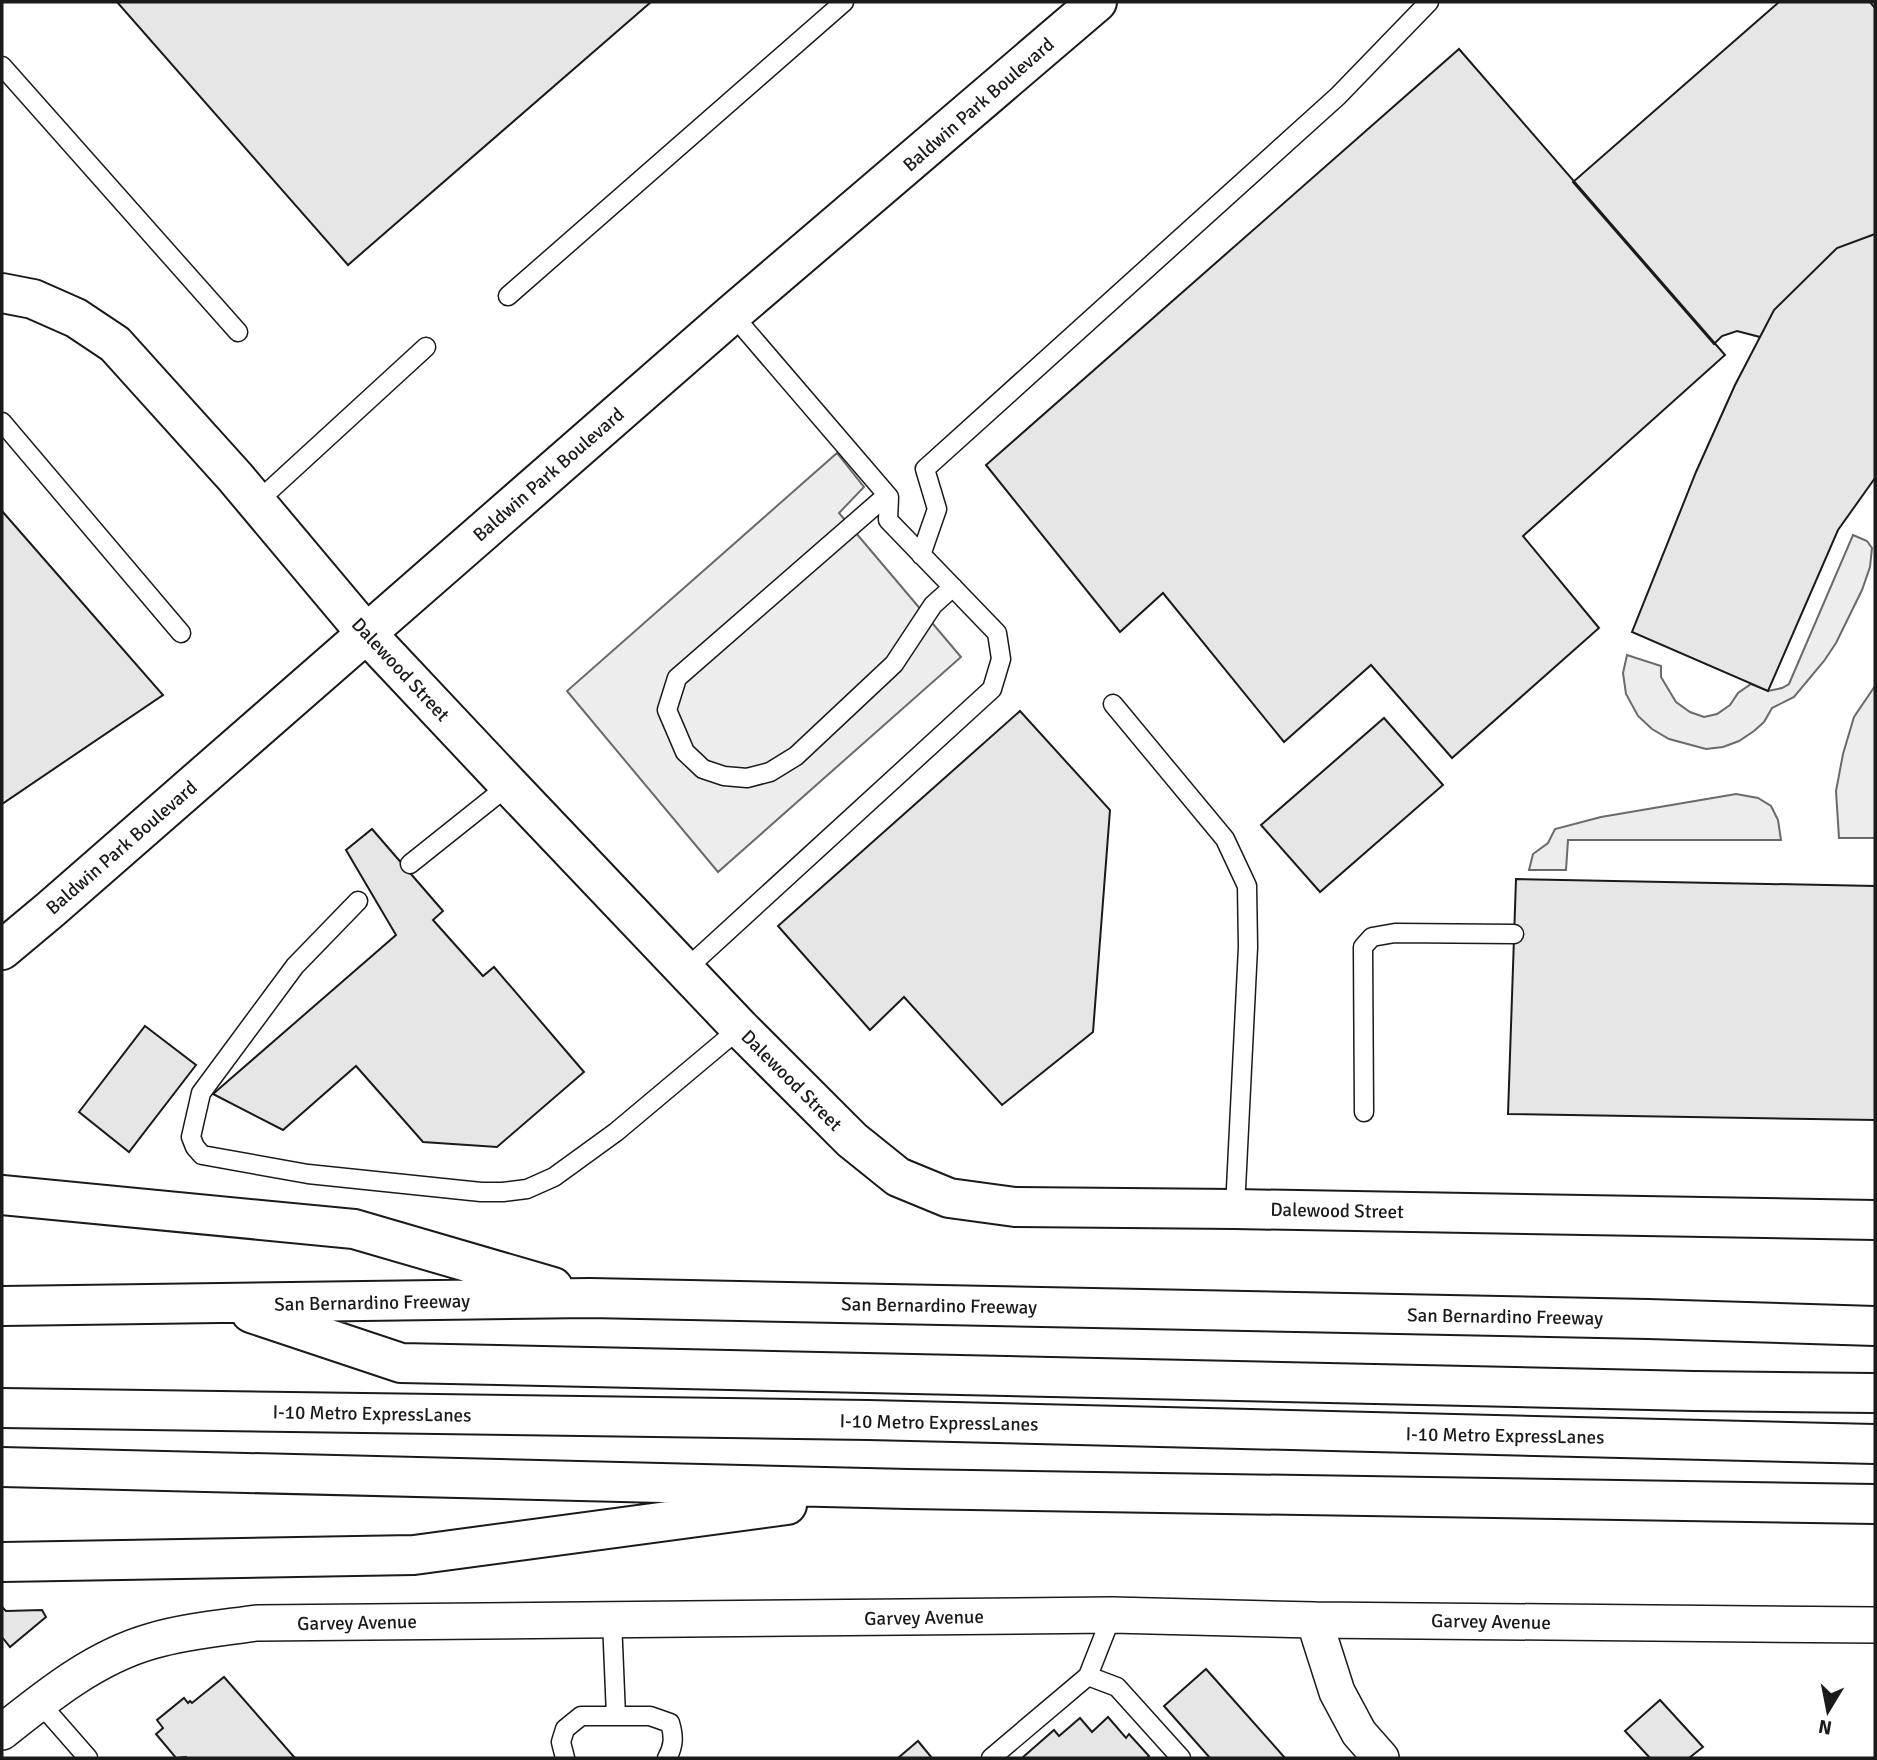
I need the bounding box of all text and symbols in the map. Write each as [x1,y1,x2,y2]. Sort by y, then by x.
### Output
street label: Baldwin Park Boulevard [898,33,1059,177]
street label: Baldwin Park Boulevard [468,403,629,547]
street label: Dalewood Street [346,613,455,727]
street label: Baldwin Park Boulevard [41,776,202,920]
street label: Dalewood Street [736,1025,847,1137]
street label: Dalewood Street [1270,1198,1404,1224]
street label: San Bernardino Freeway [274,1289,470,1317]
street label: San Bernardino Freeway [841,1292,1037,1320]
street label: San Bernardino Freeway [1407,1303,1603,1331]
street label: I-10 Metro ExpressLanes [272,1400,472,1428]
street label: I-10 Metro ExpressLanes [839,1409,1039,1437]
street label: I-10 Metro ExpressLanes [1405,1422,1605,1450]
street label: Garvey Avenue [864,1605,984,1631]
street label: Garvey Avenue [1431,1609,1551,1635]
street label: Garvey Avenue [297,1610,417,1636]
north arrow [1793,1676,1863,1746]
text: N [1817,1714,1834,1740]

